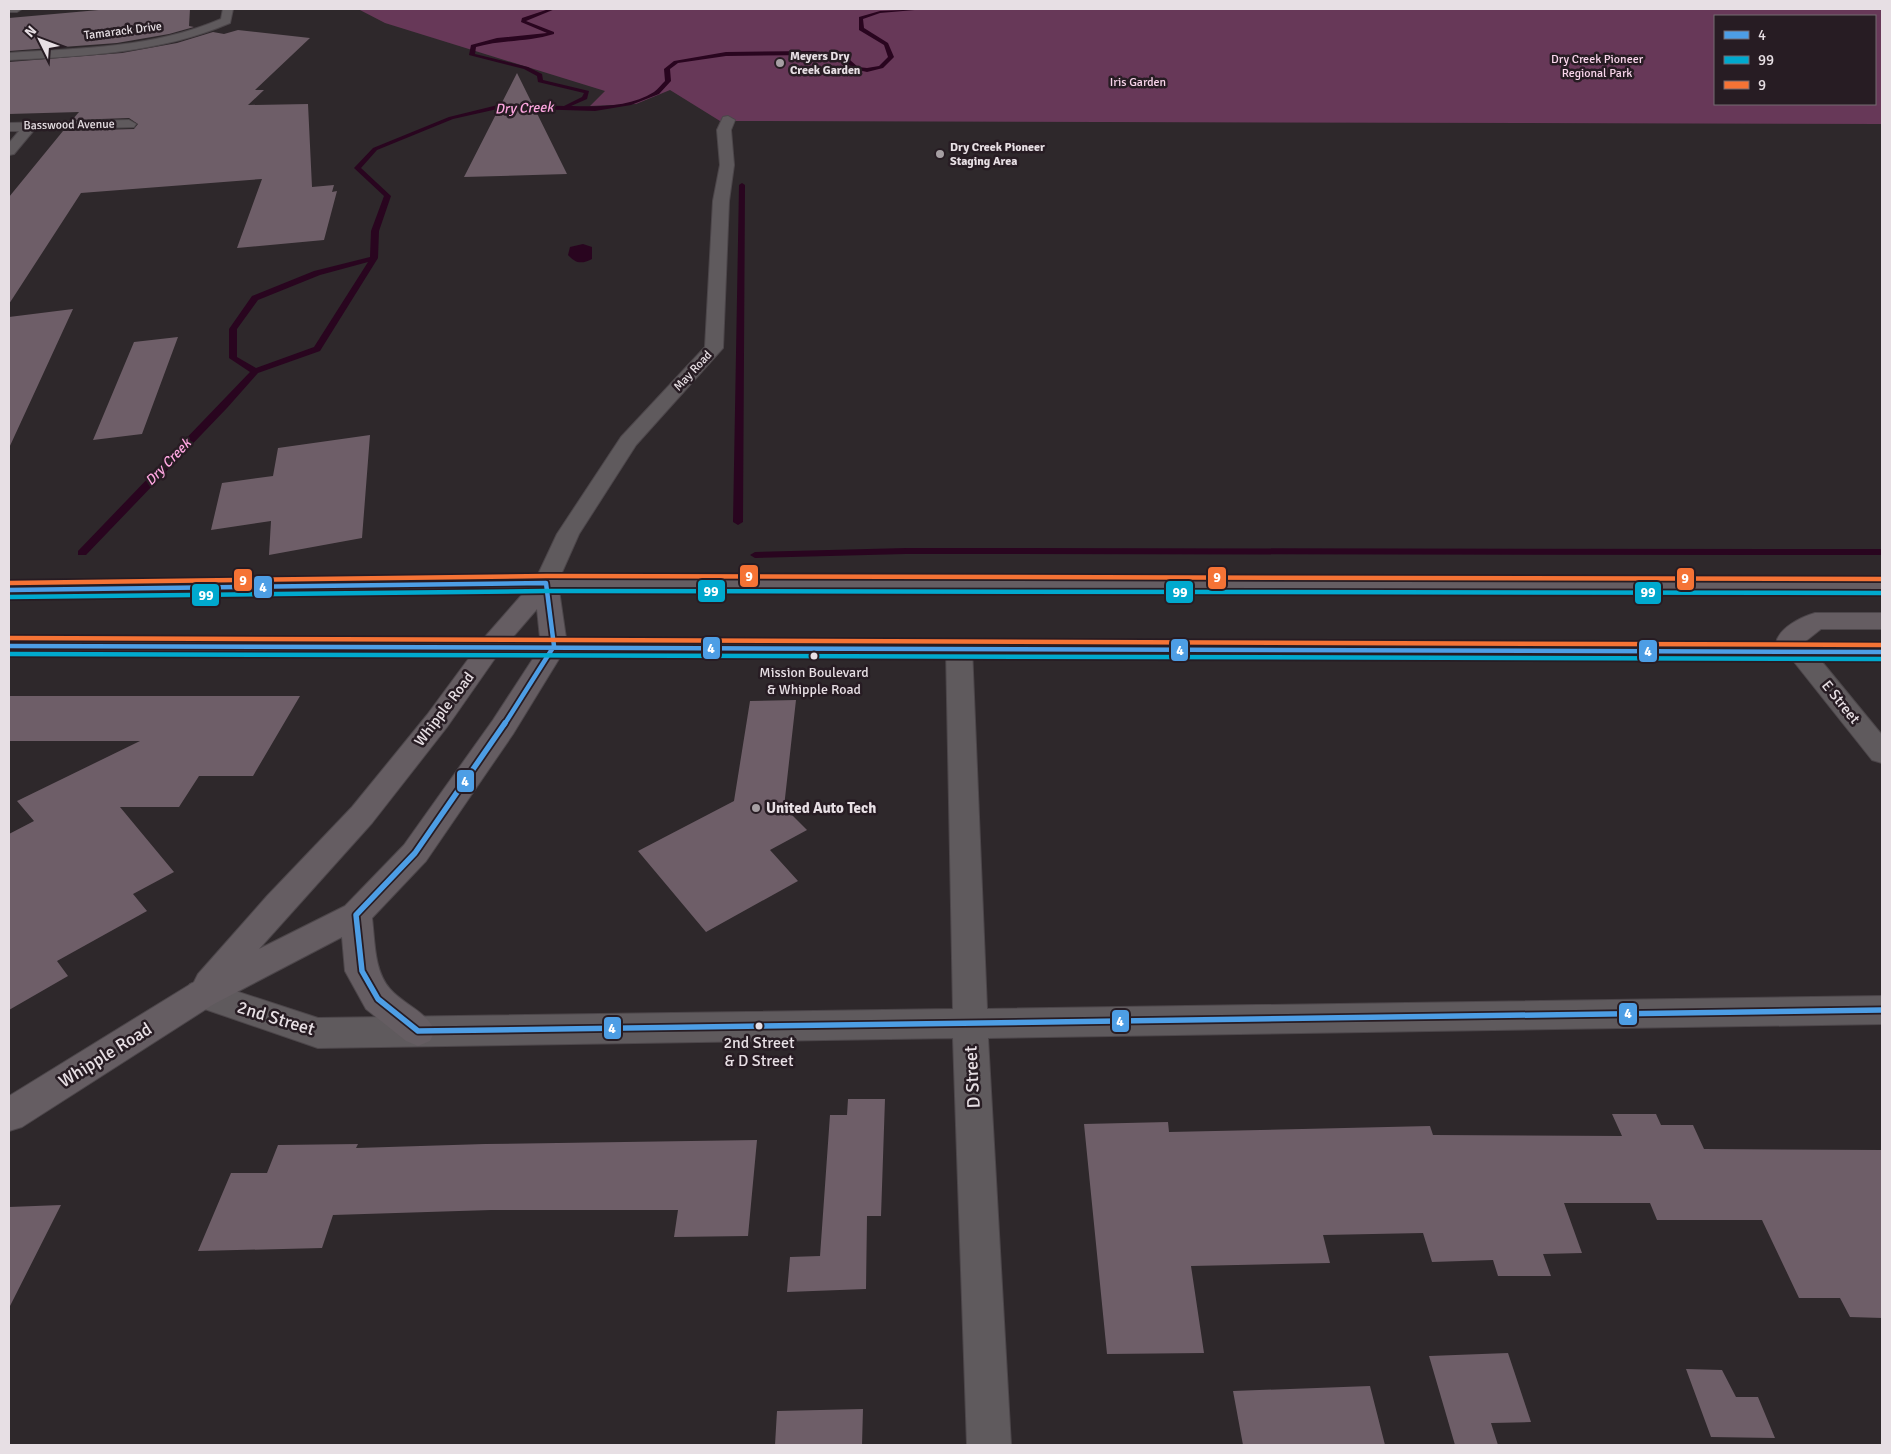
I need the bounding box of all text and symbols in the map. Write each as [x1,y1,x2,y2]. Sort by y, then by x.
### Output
north arrow [15,15,65,65]
legend [1714,15,1876,105]
street label: Tamarack Drive [83,19,163,43]
text: N [21,22,40,41]
text: 4 [1758,26,1766,44]
place label: Meyers Dry Creek Garden [790,49,861,78]
text: 99 [1758,51,1774,69]
park label: Dry Creek Pioneer Regional Park [1551,52,1644,81]
marker: Meyers Dry Creek Garden [774,57,786,69]
park label: Iris Garden [1110,75,1166,90]
text: 9 [1758,76,1766,94]
water label: Dry Creek [494,98,556,118]
street label: Basswood Avenue [23,117,115,133]
place label: Dry Creek Pioneer Staging Area [950,140,1045,169]
marker: Dry Creek Pioneer Staging Area [934,148,946,160]
street label: May Road [671,348,715,394]
water label: Dry Creek [142,434,196,489]
line badge: 9 [739,564,759,588]
line badge: 9 [1207,566,1227,590]
line badge: 9 [1676,567,1695,591]
line badge: 9 [233,568,253,592]
text: 9 [745,568,753,585]
text: 9 [1213,569,1221,586]
text: 9 [1681,570,1689,587]
text: 9 [239,572,247,589]
line badge: 4 [253,575,273,599]
text: 4 [259,579,267,596]
line badge: 99 [697,579,726,603]
line badge: 99 [1165,580,1194,604]
line badge: 99 [1634,581,1662,605]
line badge: 99 [191,583,220,607]
text: 99 [703,583,719,600]
text: 99 [1172,584,1188,601]
text: 99 [1640,584,1656,601]
text: 99 [198,587,214,604]
line badge: 4 [702,636,721,660]
line badge: 4 [1170,638,1189,662]
line badge: 4 [1638,639,1658,663]
text: 4 [707,640,715,657]
text: 4 [1176,642,1184,659]
text: 4 [1644,643,1652,660]
marker: Mission Boulevard & Whipple Road [809,651,819,661]
place label: Mission Boulevard & Whipple Road [759,664,869,698]
street label: Whipple Road [410,668,478,750]
street label: E Street [1818,677,1864,727]
line badge: 4 [456,769,475,793]
text: 4 [461,773,469,790]
place label: United Auto Tech [766,799,876,817]
marker: United Auto Tech [750,802,762,814]
street label: 2nd Street [235,996,317,1040]
line badge: 4 [1618,1002,1638,1026]
text: 4 [1624,1005,1632,1022]
line badge: 4 [1111,1009,1130,1033]
text: 4 [1116,1013,1124,1030]
line badge: 4 [603,1016,622,1040]
street label: Whipple Road [54,1018,156,1092]
text: 4 [608,1020,616,1037]
marker: 2nd Street & D Street [754,1021,764,1031]
place label: 2nd Street & D Street [723,1033,795,1071]
street label: D Street [959,1045,985,1109]

